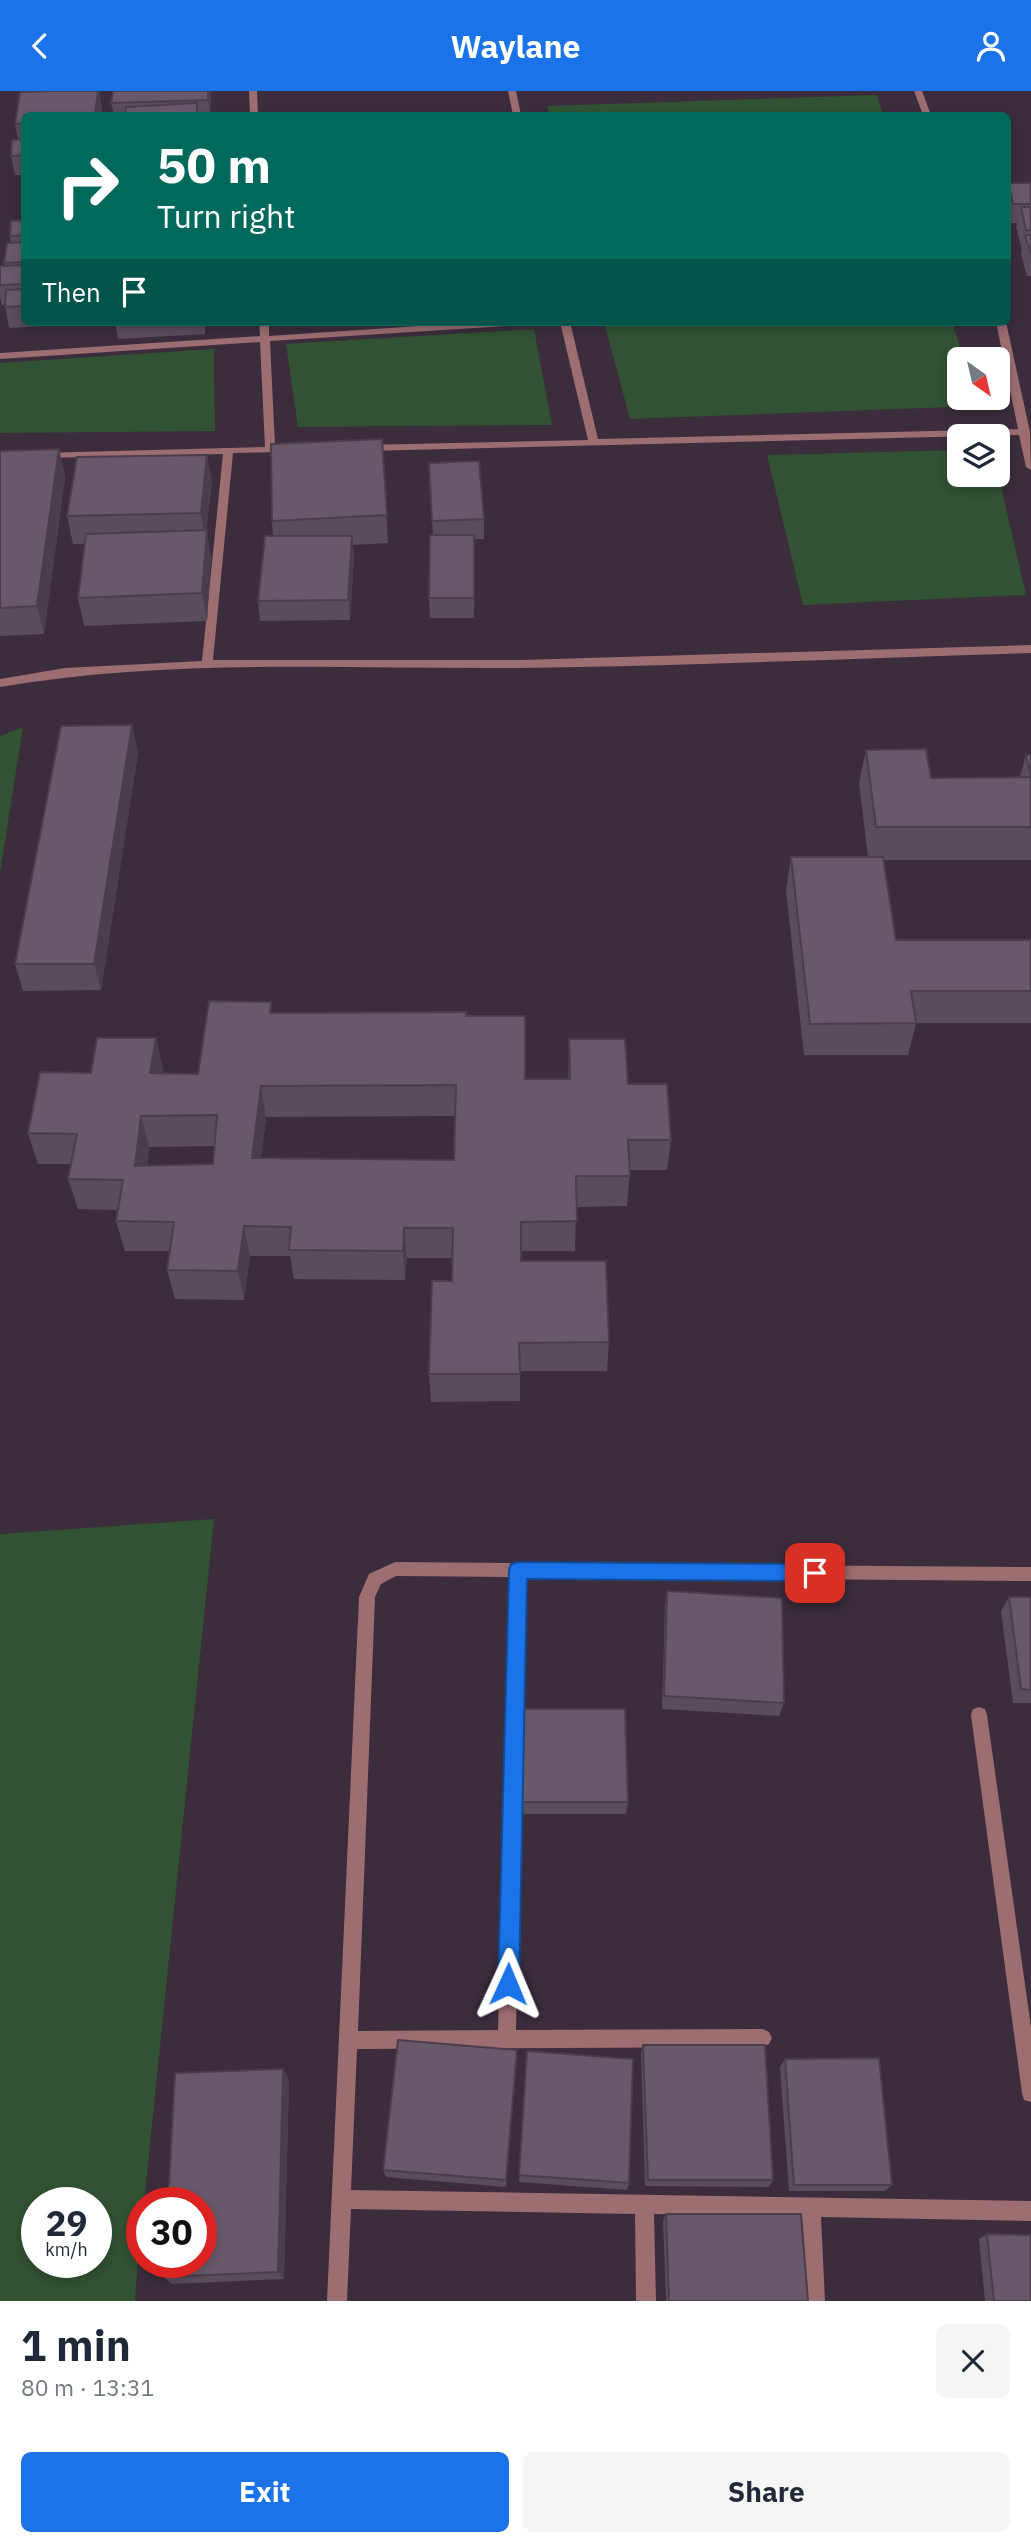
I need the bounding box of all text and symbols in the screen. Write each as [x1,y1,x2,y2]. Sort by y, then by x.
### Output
text: Waylane [450,25,581,67]
icon: back [21,27,59,65]
icon: person [972,27,1010,65]
text: 50 m [157,133,271,196]
icon: right [42,140,133,231]
text: Turn right [157,195,295,237]
icon: arrive [115,273,153,311]
text: Then [42,275,101,309]
north arrow [947,347,1010,409]
map controls [947,347,1010,487]
button: layers [947,424,1010,487]
pin [785,1543,845,1603]
icon: arrive [796,1554,834,1592]
position arrow [471,1947,545,2021]
speed limit sign: 30 [126,2187,217,2278]
text: 29 [45,2200,88,2246]
text: km/h [45,2238,88,2261]
text: 1 min [21,2318,131,2373]
button: close [936,2324,1010,2398]
text: 80 m · 13:31 [21,2372,154,2402]
button: Exit [21,2452,509,2532]
button: Share [523,2452,1010,2532]

